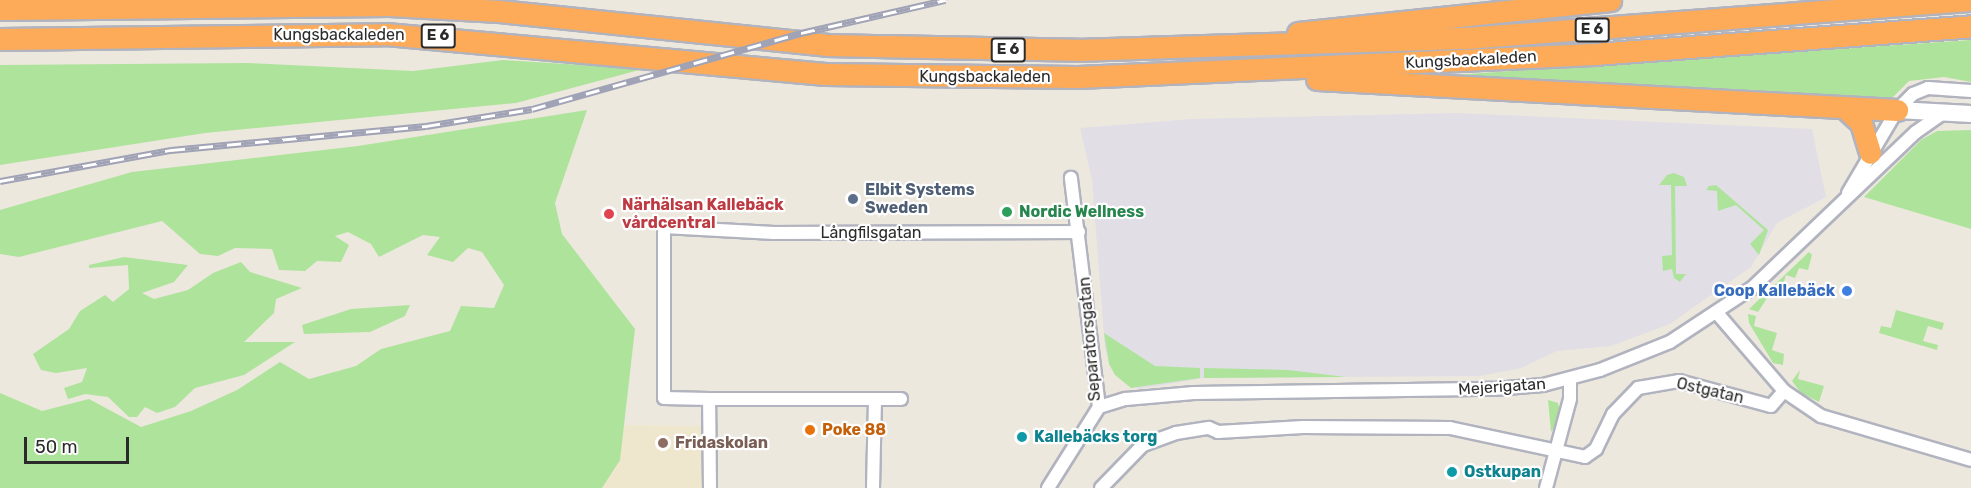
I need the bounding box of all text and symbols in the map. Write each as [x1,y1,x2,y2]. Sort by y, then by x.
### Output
road number: E 6 [1574,18,1610,42]
road number: E 6 [420,24,456,48]
street label: Kungsbackaleden [273,25,405,45]
road number: E 6 [990,38,1026,62]
street label: Kungsbackaleden [1405,47,1537,73]
street label: Kungsbackaleden [919,67,1051,87]
place label: Elbit Systems Sweden [865,180,974,218]
marker: Elbit Systems Sweden [846,192,860,206]
place label: Närhälsan Kallebäck vårdcentral [622,195,784,233]
place label: Nordic Wellness [1019,202,1144,222]
marker: Närhälsan Kallebäck vårdcentral [600,205,618,223]
marker: Nordic Wellness [1000,205,1014,219]
street label: Långfilsgatan [820,223,922,243]
street label: Separatorsgatan [1075,276,1105,402]
place label: Coop Kallebäck [1714,281,1835,301]
marker: Coop Kallebäck [1840,284,1854,298]
street label: Mejerigatan [1458,374,1546,400]
street label: Ostgatan [1675,374,1745,408]
place label: Poke 88 [822,420,886,440]
marker: Poke 88 [803,423,817,437]
scale bar [27,425,132,463]
place label: Kallebäcks torg [1034,427,1158,447]
marker: Kallebäcks torg [1015,430,1029,444]
place label: Fridaskolan [675,433,768,453]
text: 50 m [35,436,78,458]
marker: Fridaskolan [656,436,670,450]
place label: Ostkupan [1464,462,1541,482]
marker: Ostkupan [1445,465,1459,479]

